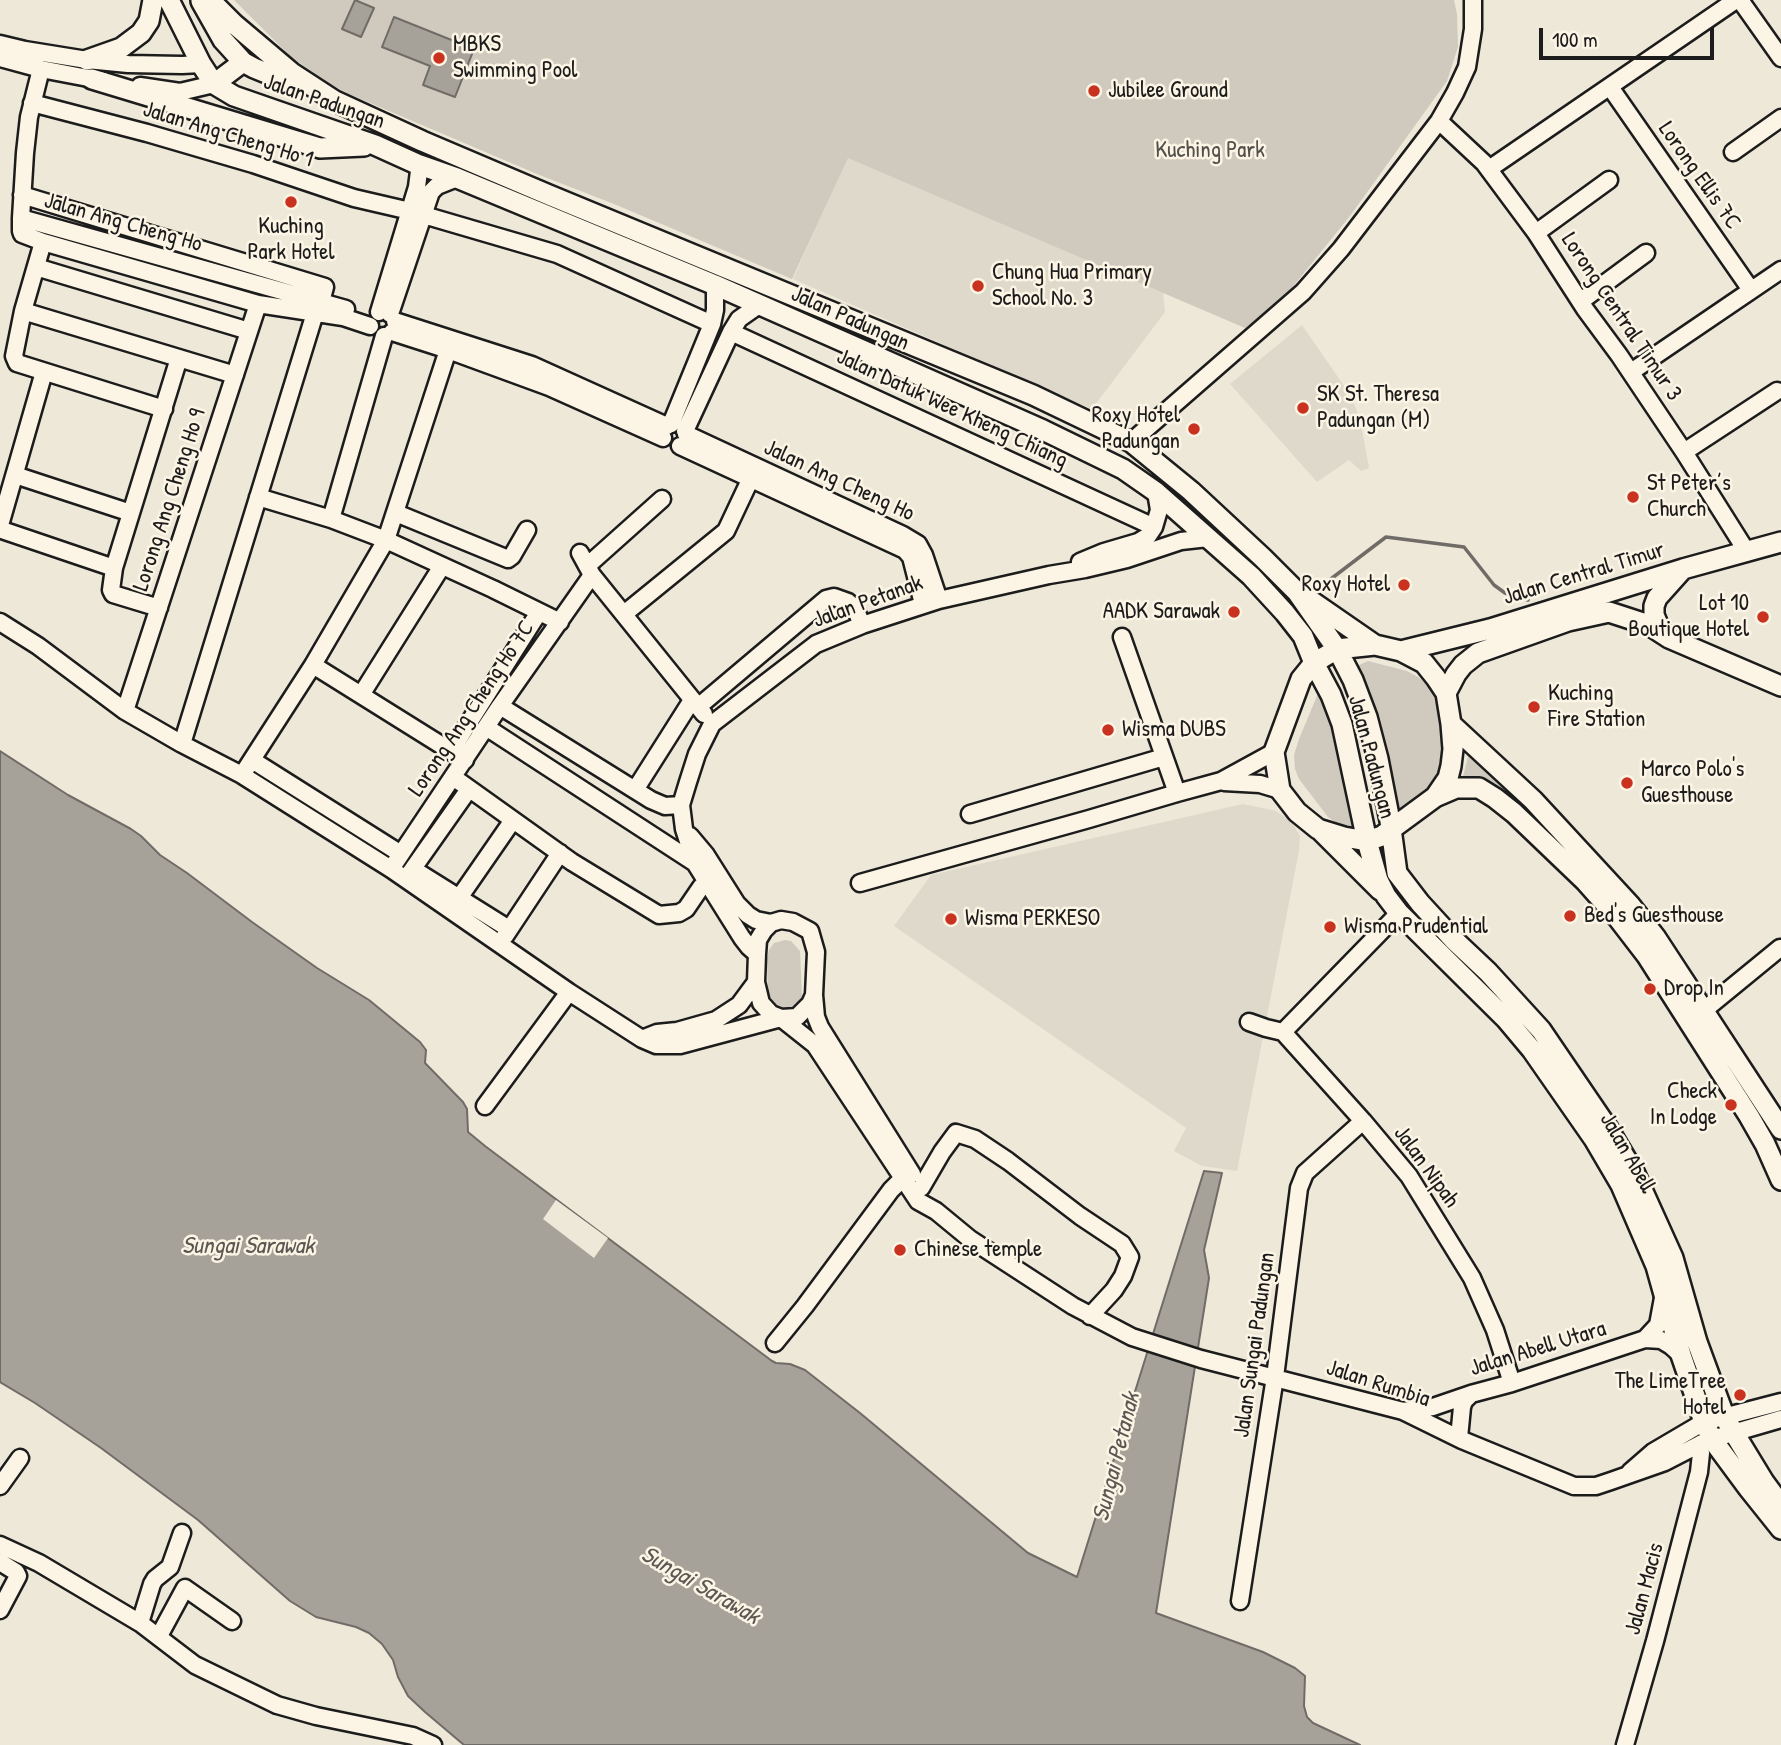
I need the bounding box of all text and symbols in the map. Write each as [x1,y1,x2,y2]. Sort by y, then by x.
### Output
scale bar [1543,14,1718,58]
text: 100 m [1552,25,1598,54]
place label: MBKS Swimming Pool [453,31,577,85]
marker: MBKS Swimming Pool [431,50,447,66]
street label: Jalan Padungan [260,68,388,136]
place label: Jubilee Ground [1108,77,1228,105]
marker: Jubilee Ground [1086,83,1102,99]
street label: Jalan Ang Cheng Ho 1 [140,96,316,174]
street label: Lorong Ellis 7C [1652,117,1746,235]
park label: Kuching Park [1155,137,1265,165]
street label: Jalan Ang Cheng Ho [41,187,205,259]
marker: Kuching Park Hotel [283,194,299,210]
place label: Kuching Park Hotel [248,213,334,267]
street label: Lorong Central Timur 3 [1555,228,1687,406]
place label: Chung Hua Primary School No. 3 [992,259,1152,313]
marker: Chung Hua Primary School No. 3 [970,278,986,294]
street label: Jalan Padungan [787,281,913,357]
street label: Jalan Datuk Wee Kheng Chiang [832,343,1072,475]
place label: SK St. Theresa Padungan (M) [1317,381,1439,435]
marker: SK St. Theresa Padungan (M) [1295,400,1311,416]
place label: Roxy Hotel Padungan [1092,402,1180,456]
street label: Lorong Ang Cheng Ho 9 [128,405,212,595]
marker: Roxy Hotel Padungan [1186,421,1202,437]
street label: Jalan Ang Cheng Ho [759,434,919,528]
place label: St Peter’s Church [1647,470,1731,524]
marker: St Peter’s Church [1625,489,1641,505]
street label: Jalan Central Timur [1500,536,1668,612]
street label: Jalan Petanak [810,569,926,635]
place label: Roxy Hotel [1302,571,1390,599]
marker: Roxy Hotel [1396,577,1412,593]
place label: Lot 10 Boutique Hotel [1628,590,1749,644]
place label: AADK Sarawak [1103,598,1220,626]
marker: AADK Sarawak [1226,604,1242,620]
marker: Lot 10 Boutique Hotel [1755,609,1771,625]
street label: Lorong Ang Cheng Ho 7C [403,616,541,802]
place label: Kuching Fire Station [1548,680,1645,734]
street label: Jalan Padungan [1341,692,1401,822]
marker: Kuching Fire Station [1526,699,1542,715]
place label: Wisma DUBS [1122,716,1226,744]
marker: Wisma DUBS [1100,722,1116,738]
place label: Marco Polo's Guesthouse [1641,756,1744,810]
marker: Marco Polo's Guesthouse [1619,775,1635,791]
place label: Bed's Guesthouse [1584,902,1724,930]
place label: Wisma PERKESO [965,905,1100,933]
marker: Bed's Guesthouse [1562,908,1578,924]
marker: Wisma PERKESO [943,911,959,927]
place label: Wisma Prudential [1344,913,1488,941]
marker: Wisma Prudential [1322,919,1338,935]
place label: Drop In [1664,975,1724,1003]
marker: Drop In [1642,981,1658,997]
place label: Check In Lodge [1650,1078,1717,1132]
marker: Check In Lodge [1723,1097,1739,1113]
street label: Jalan Abell [1593,1108,1661,1198]
street label: Jalan Nipah [1387,1121,1465,1213]
water label: Sungai Sarawak [182,1233,314,1261]
place label: Chinese temple [914,1236,1042,1264]
marker: Chinese temple [892,1242,908,1258]
street label: Jalan Sungai Padungan [1228,1251,1282,1439]
street label: Jalan Abell Utara [1467,1315,1609,1383]
street label: Jalan Rumbia [1323,1354,1433,1414]
place label: The LimeTree Hotel [1615,1368,1726,1422]
marker: The LimeTree Hotel [1732,1387,1748,1403]
water label: Sungai Petanak [1087,1390,1147,1524]
street label: Jalan Macis [1620,1540,1670,1638]
water label: Sungai Sarawak [636,1541,764,1631]

